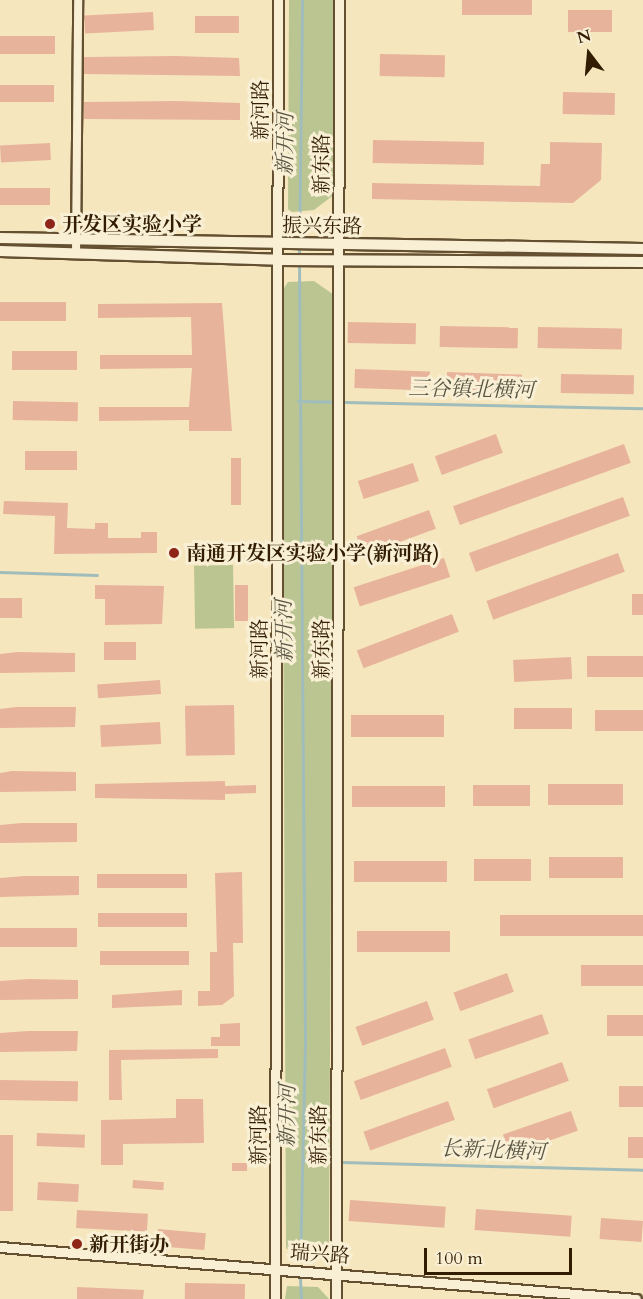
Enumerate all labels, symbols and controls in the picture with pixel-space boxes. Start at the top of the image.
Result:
north arrow [559,24,619,84]
text: N [574,24,594,49]
street label: 新河路 [248,80,272,140]
water label: 新开河 [273,112,299,176]
street label: 新东路 [309,134,333,194]
place label: 开发区实验小学 [62,212,202,236]
street label: 振兴东路 [282,213,362,239]
marker: 开发区实验小学 [43,217,57,231]
water label: 三谷镇北横河 [408,376,534,404]
place label: 南通开发区实验小学(新河路) [186,541,440,565]
marker: 南通开发区实验小学(新河路) [167,546,181,560]
water label: 新开河 [272,599,298,663]
street label: 新河路 [247,619,271,679]
street label: 新东路 [309,619,333,679]
water label: 新开河 [275,1084,301,1148]
street label: 新河路 [246,1105,270,1165]
street label: 新东路 [306,1105,330,1165]
water label: 长新北横河 [440,1137,546,1165]
place label: 新开街办 [89,1232,169,1256]
scale bar [427,1236,576,1274]
marker: 新开街办 [70,1237,84,1251]
street label: 瑞兴路 [289,1240,351,1268]
text: 100 m [435,1246,483,1271]

